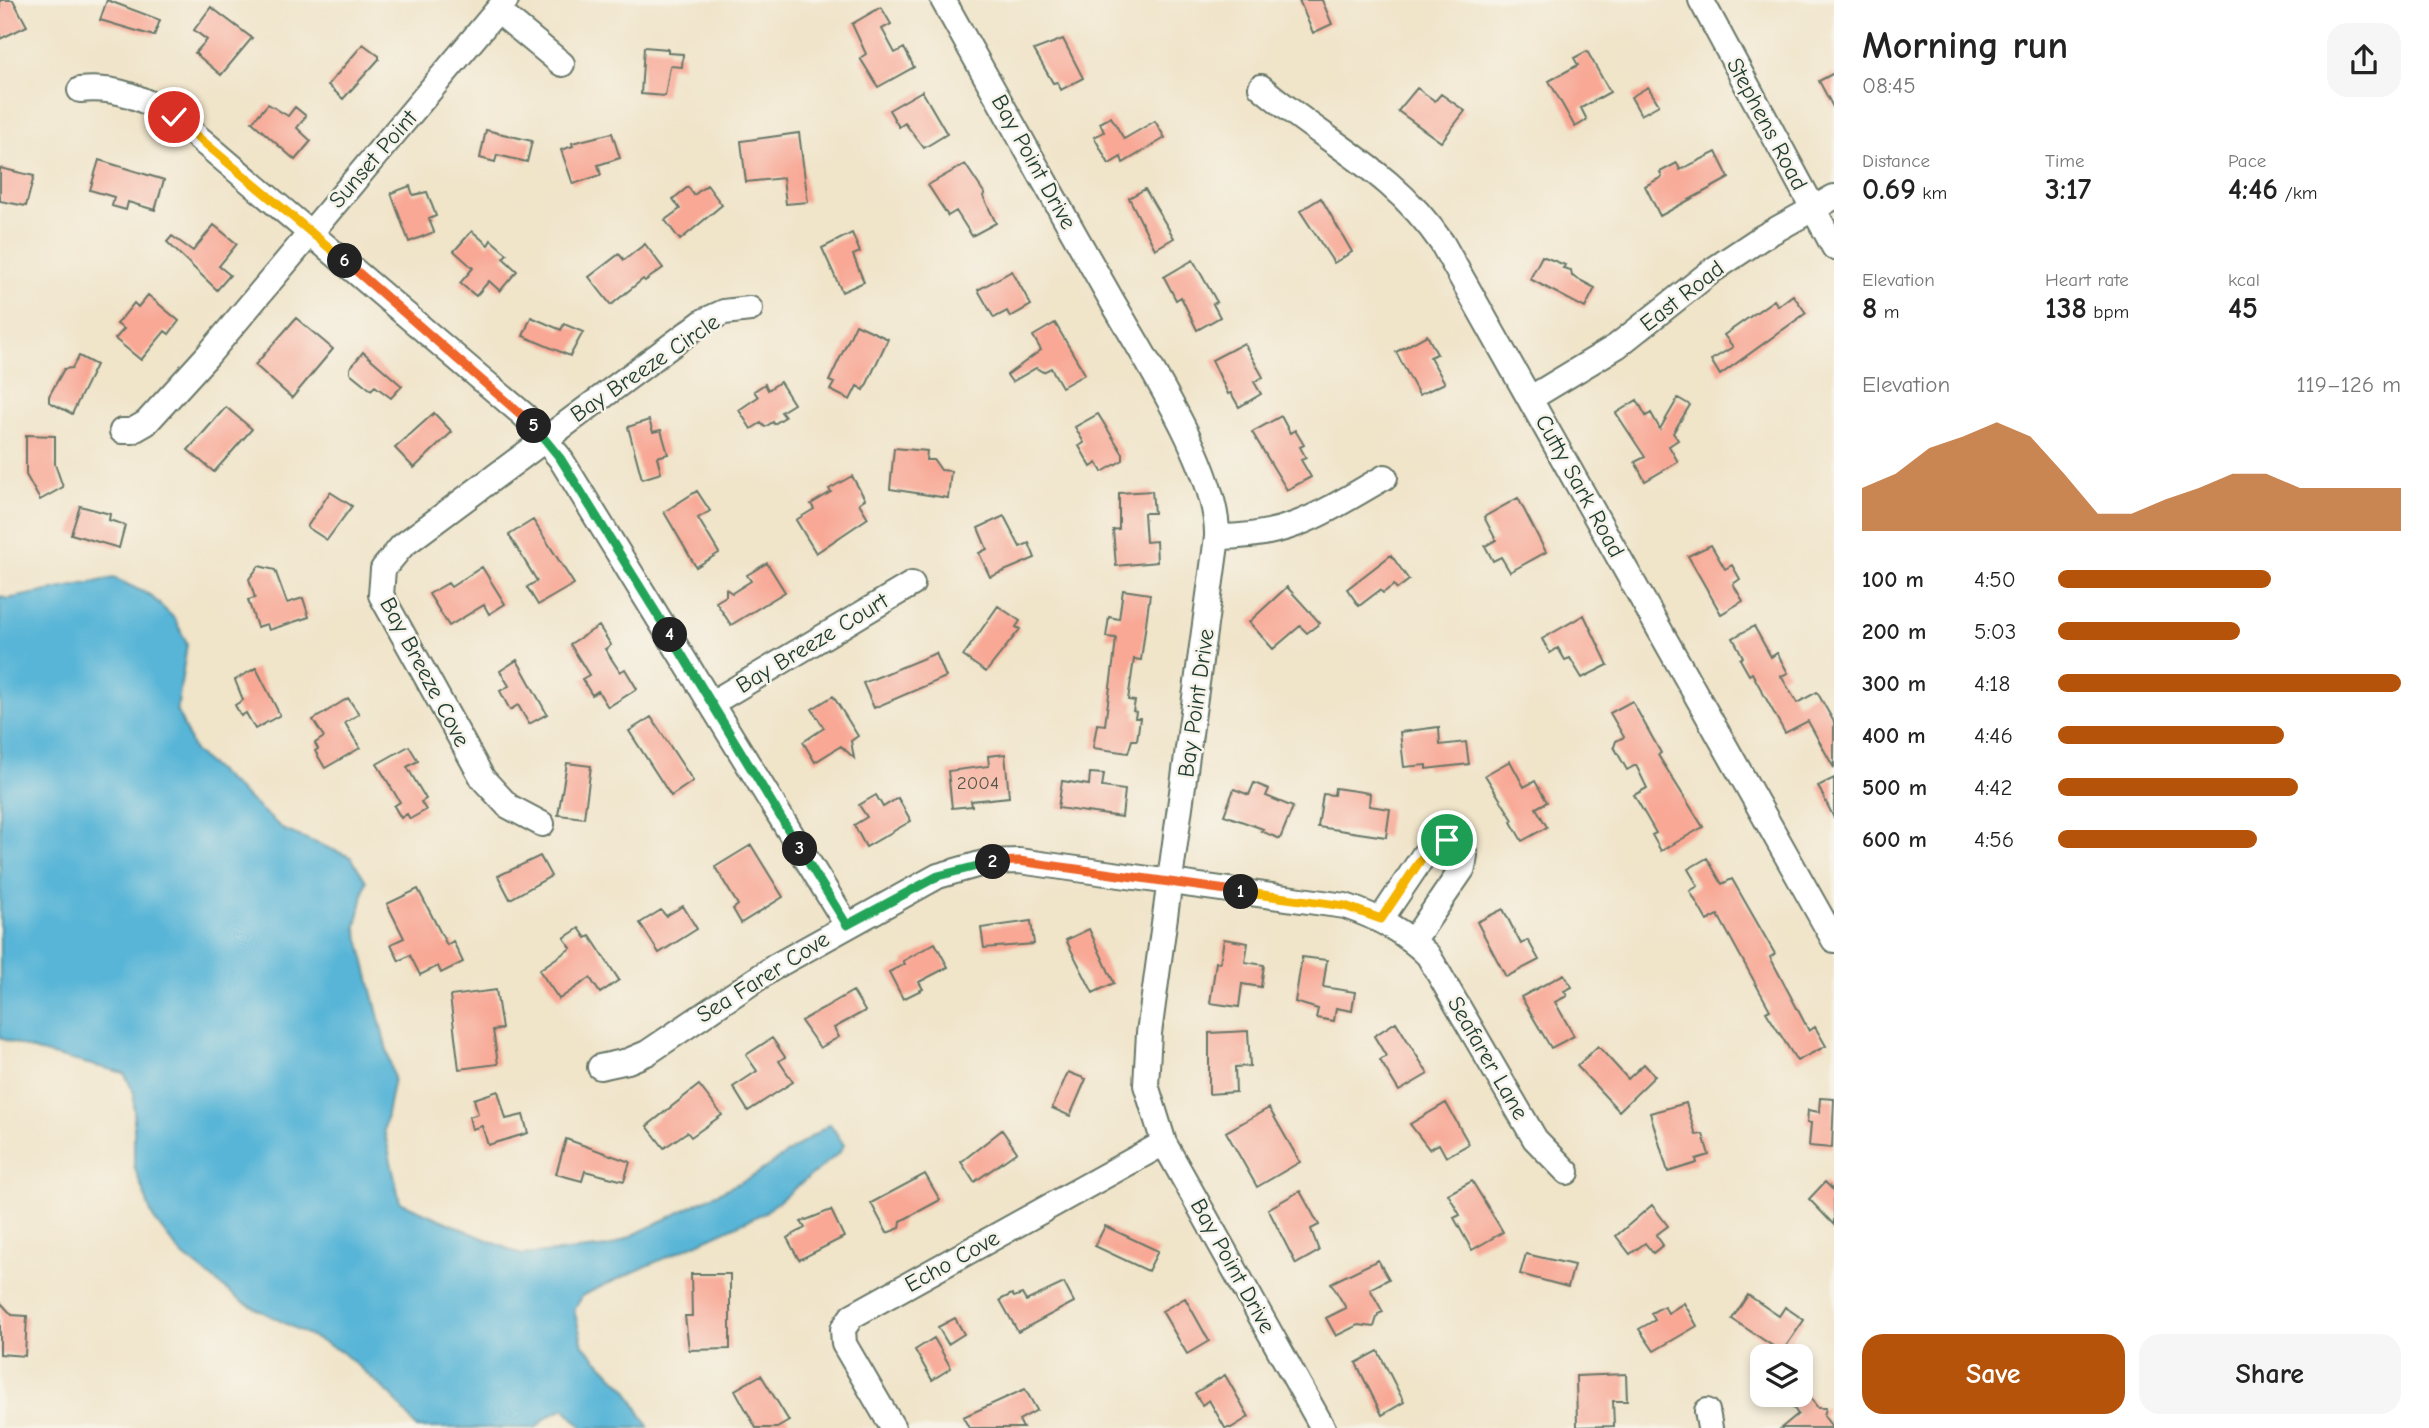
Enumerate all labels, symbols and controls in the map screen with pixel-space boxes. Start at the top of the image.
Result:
button: share [2327,23,2401,97]
text: Morning run [1862,24,2068,68]
street label: Stephens Road [1721,53,1813,195]
text: 08:45 [1862,72,1916,99]
pin [144,87,204,147]
street label: Bay Point Drive [986,90,1082,234]
icon: check [155,98,193,136]
street label: Sunset Point [323,103,424,214]
text: Distance [1862,150,1930,172]
text: Time [2045,150,2084,172]
text: Pace [2228,150,2266,172]
text: 0.69 [1862,172,1916,207]
text: 3:17 [2045,172,2091,207]
text: 4:46 [2228,172,2278,207]
text: km [1916,182,1947,204]
text: /km [2278,182,2318,204]
pin: 6 [328,244,362,278]
text: 6 [340,249,349,271]
street label: East Road [1635,255,1729,337]
text: Elevation [1862,269,1935,291]
text: Heart rate [2045,269,2129,291]
text: kcal [2228,269,2260,291]
text: 8 [1862,291,1877,326]
text: 138 [2045,291,2087,326]
text: 45 [2228,291,2258,326]
text: m [1877,301,1899,323]
text: bpm [2087,301,2129,323]
street label: Bay Breeze Circle [565,308,725,428]
text: Elevation [1862,371,1950,398]
text: 119–126 m [2296,371,2401,398]
pin: 5 [516,408,552,444]
street label: Cutty Sark Road [1530,410,1630,562]
text: 5 [528,414,539,436]
text: 100 m [1862,566,1924,593]
text: 4:50 [1974,566,2016,593]
street label: Bay Breeze Court [731,586,894,699]
street label: Bay Breeze Cove [374,593,476,751]
pin: 4 [652,618,688,652]
text: 200 m [1862,618,1926,645]
text: 5:03 [1974,618,2016,645]
text: 4 [665,623,674,645]
street label: Bay Point Drive [1172,627,1220,779]
text: 300 m [1862,670,1926,697]
text: 4:18 [1974,670,2010,697]
text: 400 m [1862,722,1926,749]
text: 4:46 [1974,722,2013,749]
house number: 2004 [957,772,999,794]
text: 500 m [1862,774,1927,801]
text: 4:42 [1974,774,2012,801]
pin [1417,810,1477,870]
icon: arrive [1428,821,1466,859]
text: 600 m [1862,826,1927,853]
text: 4:56 [1974,826,2014,853]
pin: 3 [782,832,818,866]
text: 3 [795,837,804,859]
pin: 2 [976,844,1010,880]
text: 2 [988,850,997,872]
pin: 1 [1224,874,1258,910]
text: 1 [1237,880,1244,902]
street label: Sea Farer Cove [692,925,834,1029]
street label: Seafarer Lane [1442,991,1534,1125]
street label: Bay Point Drive [1185,1194,1281,1338]
street label: Echo Cove [900,1224,1004,1298]
button: Save [1862,1334,2125,1414]
button: Share [2139,1334,2401,1414]
map controls [1750,1344,1813,1407]
button: layers [1750,1344,1813,1407]

